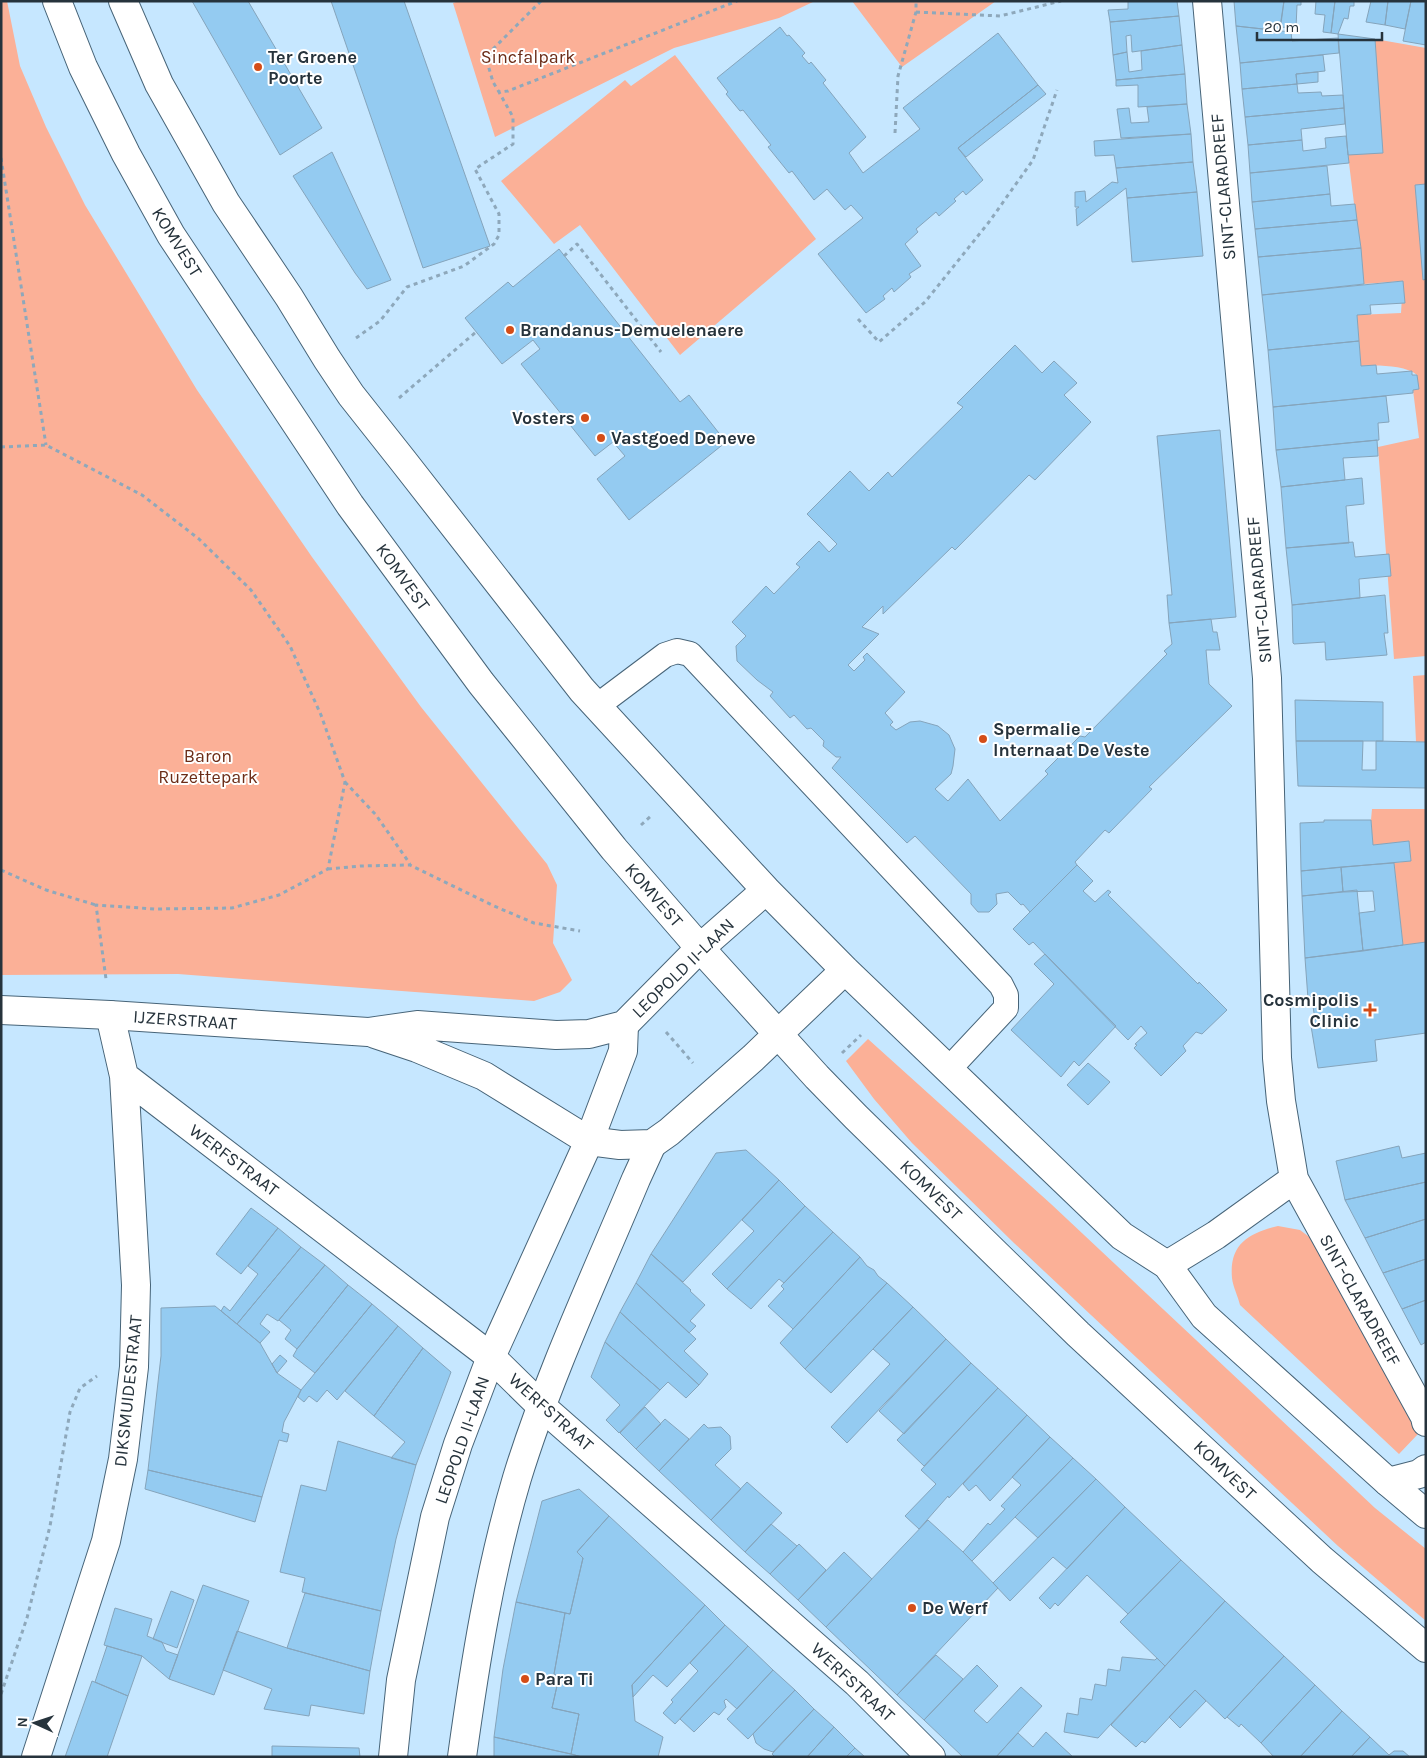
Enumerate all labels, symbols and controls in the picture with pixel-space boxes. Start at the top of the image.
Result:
scale bar [1257,10,1382,42]
text: 20 m [1264,18,1299,36]
place label: Ter Groene Poorte [268,46,357,89]
park label: Sincfalpark [481,46,575,68]
marker: Ter Groene Poorte [252,61,264,73]
street label: SINT-CLARADREEF [1206,113,1240,261]
street label: KOMVEST [147,203,207,281]
place label: Brandanus-Demuelenaere [520,319,744,341]
marker: Brandanus-Demuelenaere [504,324,516,336]
place label: Vosters [512,407,575,429]
marker: Vosters [579,412,591,424]
place label: Vastgoed Deneve [611,427,756,449]
marker: Vastgoed Deneve [595,432,607,444]
street label: SINT-CLARADREEF [1242,516,1276,664]
street label: KOMVEST [371,539,435,615]
place label: Spermalie - Internaat De Veste [993,718,1150,761]
marker: Spermalie - Internaat De Veste [977,733,989,745]
park label: Baron Ruzettepark [158,745,258,788]
street label: KOMVEST [620,858,688,932]
street label: LEOPOLD II-LAAN [627,914,739,1022]
place label: Cosmipolis Clinic [1263,989,1359,1032]
marker: Cosmipolis Clinic [1363,1003,1377,1017]
street label: IJZERSTRAAT [132,1005,238,1035]
street label: WERFSTRAAT [185,1119,283,1201]
street label: KOMVEST [895,1155,967,1225]
street label: SINT-CLARADREEF [1315,1230,1405,1370]
street label: DIKSMUIDESTRAAT [109,1314,147,1468]
street label: WERFSTRAAT [504,1368,598,1456]
street label: LEOPOLD II-LAAN [430,1373,494,1507]
street label: KOMVEST [1189,1435,1261,1505]
place label: De Werf [922,1597,988,1619]
marker: De Werf [906,1602,918,1614]
street label: WERFSTRAAT [807,1638,899,1726]
place label: Para Ti [535,1668,594,1690]
marker: Para Ti [519,1673,531,1685]
north arrow [10,1698,60,1748]
text: N [14,1717,31,1728]

